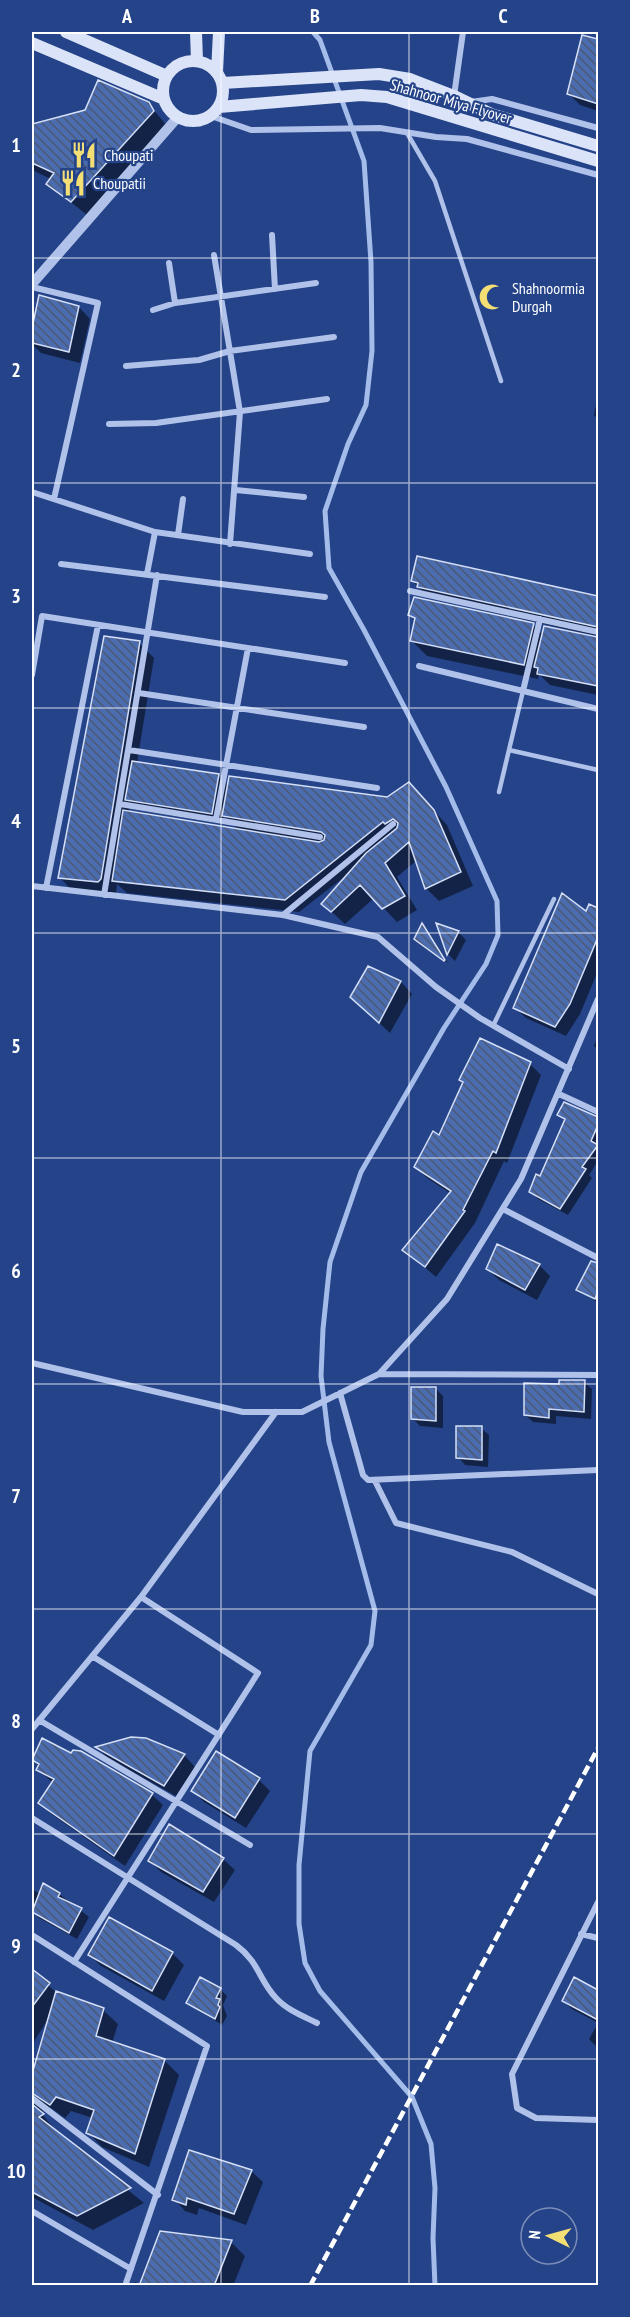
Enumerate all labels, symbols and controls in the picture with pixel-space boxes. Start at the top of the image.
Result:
text: A [121,3,133,29]
text: B [310,3,320,29]
text: C [498,3,508,29]
street label: Shahnoor Miya Flyover [388,74,515,128]
text: 1 [11,132,21,158]
restaurant icon: Choupati [69,140,99,170]
place label: Choupati [104,145,153,165]
restaurant icon: Choupatii [58,168,88,198]
place label: Choupatii [93,173,146,193]
place label: Shahnoormia Durgah [512,278,585,316]
mosque icon: Shahnoormia Durgah [477,282,507,312]
text: 2 [11,357,21,383]
text: 3 [11,583,21,609]
text: 4 [11,808,21,834]
text: 5 [11,1033,21,1059]
text: 6 [11,1258,21,1284]
text: 7 [11,1483,21,1509]
text: 8 [11,1708,21,1734]
text: 9 [11,1933,21,1959]
text: 10 [6,2158,26,2184]
north arrow [519,2206,579,2266]
text: N [524,2230,544,2240]

